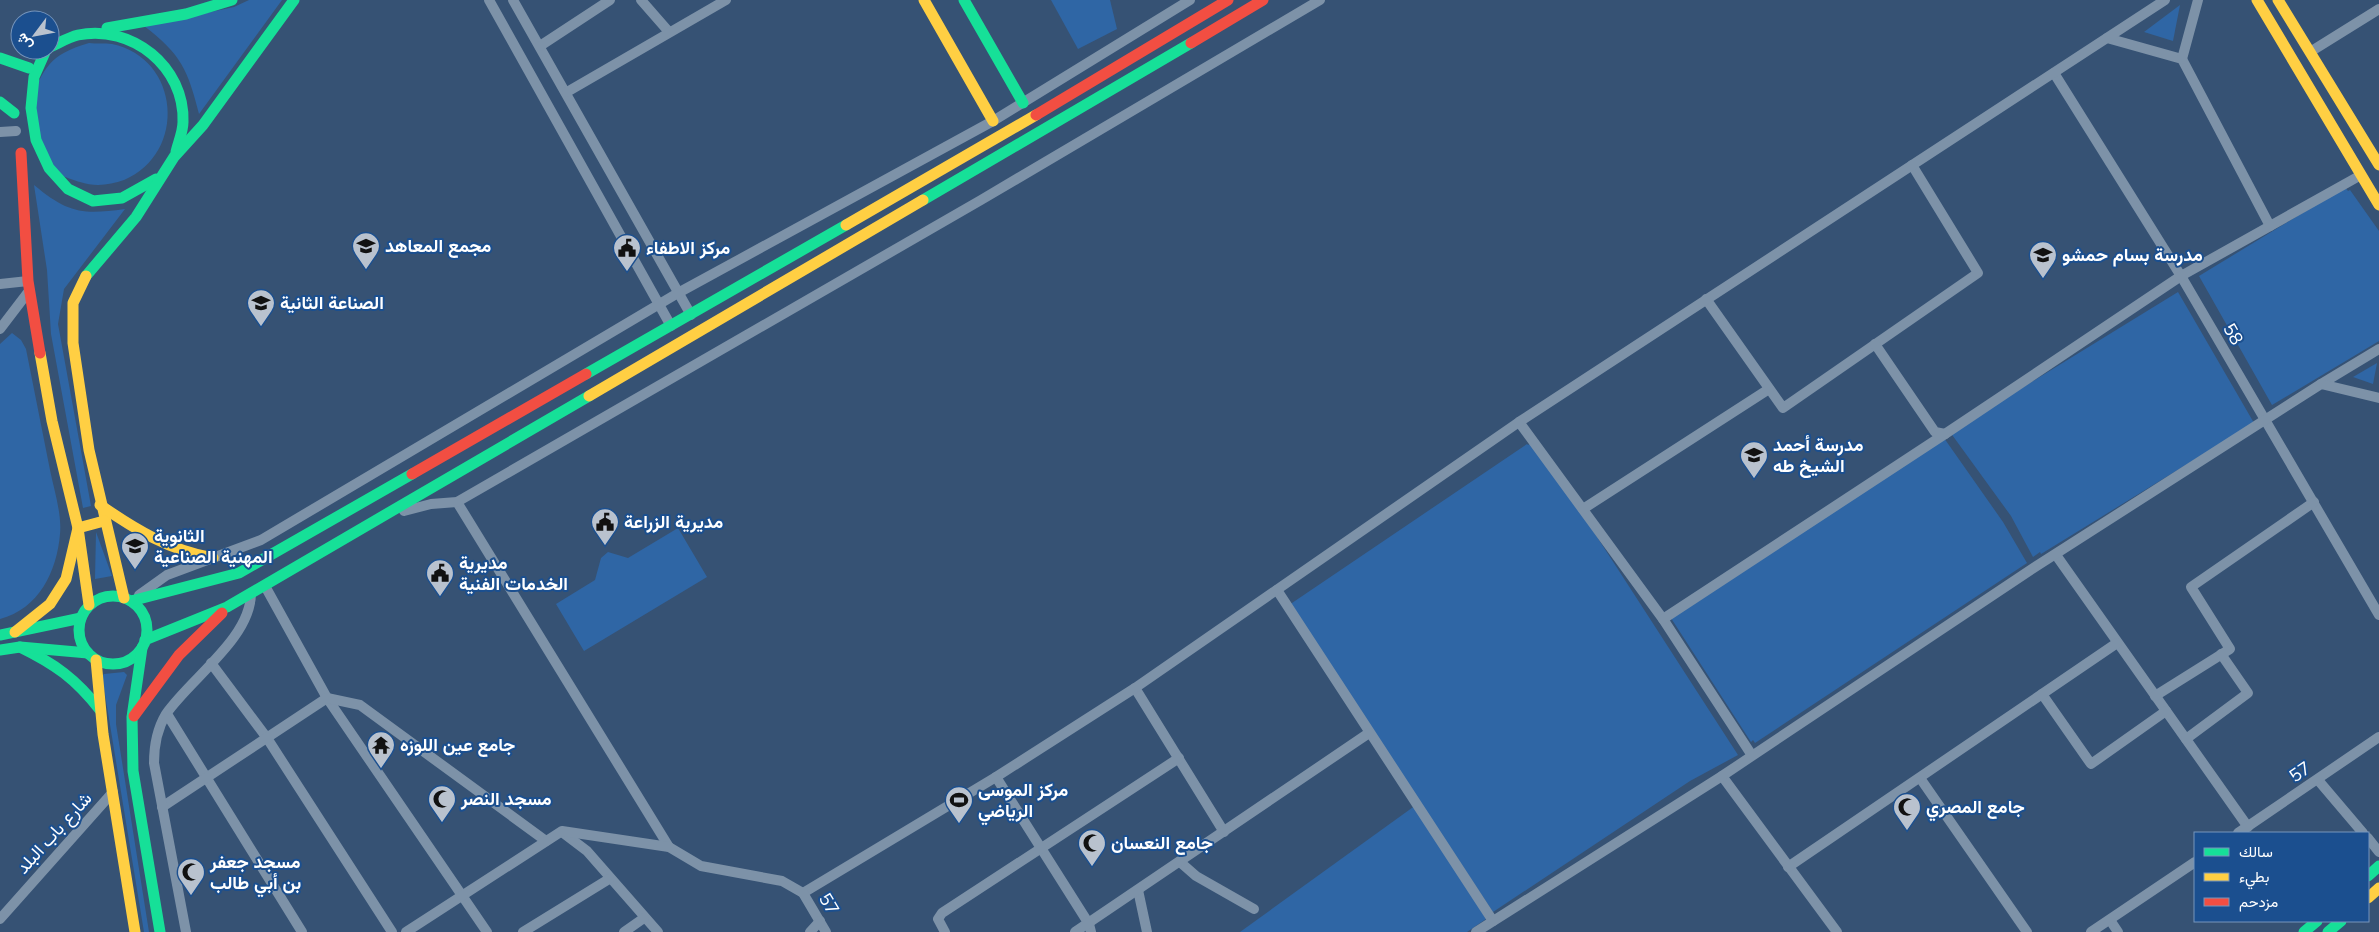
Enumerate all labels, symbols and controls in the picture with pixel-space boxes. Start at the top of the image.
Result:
north arrow [10,10,60,60]
text: ش [12,29,37,54]
school or university icon: مجمع المعاهد [351,231,381,270]
public building icon: مركز الاطفاء [612,233,642,272]
place label: مجمع المعاهد [385,234,492,258]
place label: مركز الاطفاء [646,236,731,260]
school or university icon: مدرسة بسام حمشو [2028,240,2058,279]
place label: مدرسة بسام حمشو [2062,243,2203,267]
school or university icon: الصناعة الثانية [246,288,276,327]
place label: الصناعة الثانية [280,291,384,315]
street label: 58 [2217,319,2249,349]
place label: مدرسة أحمد الشيخ طه [1773,433,1864,478]
school or university icon: مدرسة أحمد الشيخ طه [1739,440,1769,479]
public building icon: مديرية الزراعة [590,507,620,546]
place label: مديرية الزراعة [624,510,724,534]
place label: الثانوية المهنية الصناعية [154,524,273,569]
school or university icon: الثانوية المهنية الصناعية [120,531,150,570]
place label: مديرية الخدمات الفنية [459,551,568,596]
public building icon: مديرية الخدمات الفنية [425,558,455,597]
temple icon: جامع عين اللوزه [366,730,396,769]
place label: جامع عين اللوزه [400,733,515,757]
street label: 57 [2284,756,2316,788]
place label: مركز الموسى الرياضي [978,778,1068,826]
mosque icon: مسجد النصر [427,784,457,823]
sports icon: مركز الموسى الرياضي [944,785,974,824]
street label: شارع باب البلد [11,787,97,879]
place label: مسجد النصر [460,787,552,811]
mosque icon: جامع المصري [1892,792,1922,831]
place label: جامع المصري [1926,795,2025,822]
mosque icon: جامع النعسان [1077,828,1107,867]
place label: جامع النعسان [1111,831,1213,855]
legend [2194,832,2369,922]
text: سالك [2239,842,2273,862]
place label: مسجد جعفر بن أبي طالب [209,850,301,898]
mosque icon: مسجد جعفر بن أبي طالب [176,857,206,896]
text: بطيء [2239,867,2269,890]
street label: 57 [813,889,845,919]
text: مزدحم [2239,892,2278,912]

